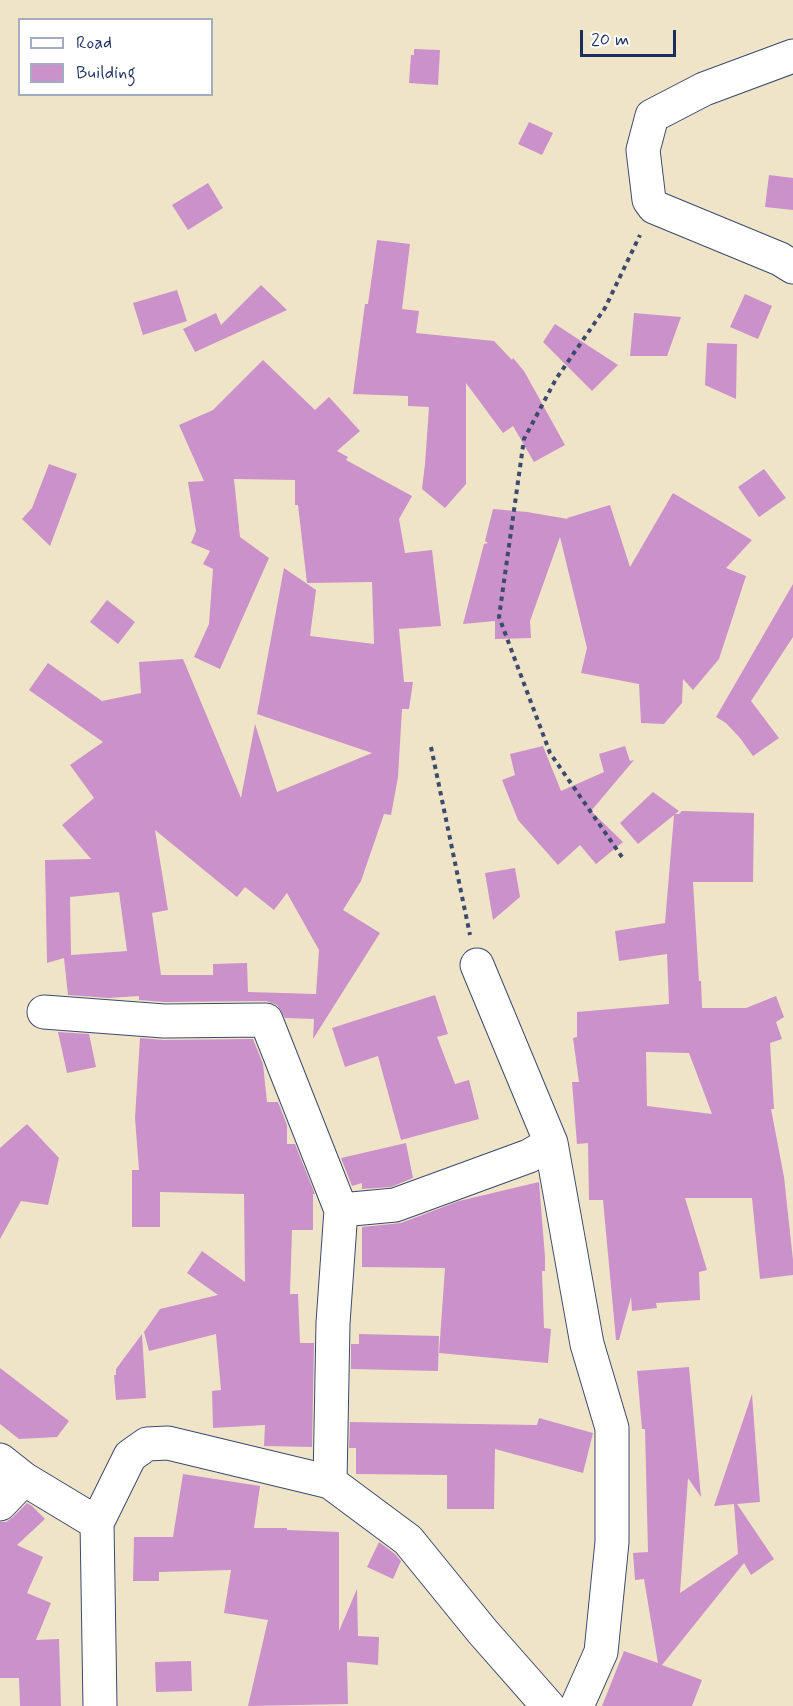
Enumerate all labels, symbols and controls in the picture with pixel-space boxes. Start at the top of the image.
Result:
legend [18,18,213,96]
scale bar [583,18,679,56]
text: 20 m [591,28,629,52]
text: Road [76,31,112,55]
text: Building [76,61,136,85]

